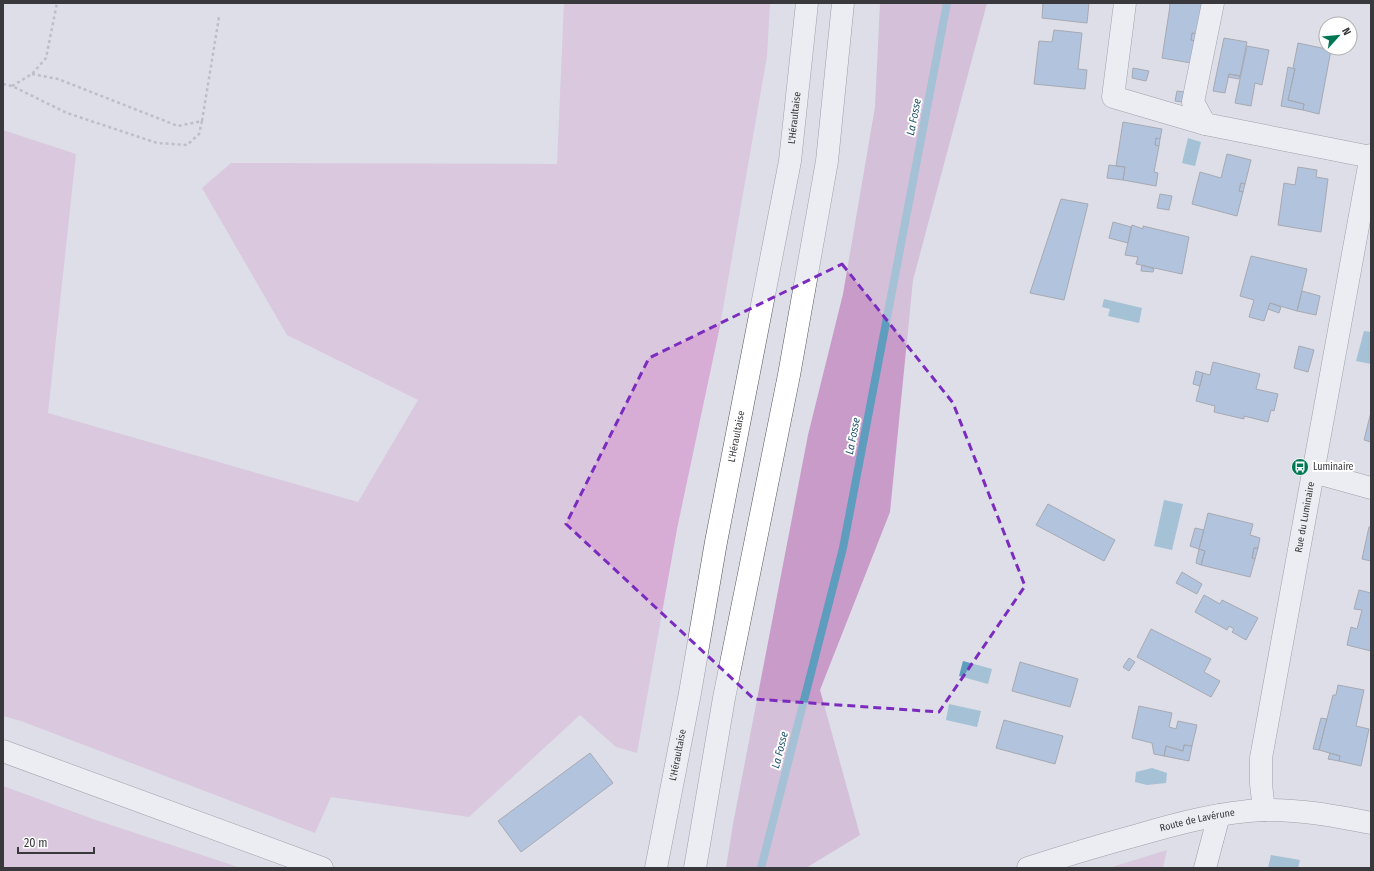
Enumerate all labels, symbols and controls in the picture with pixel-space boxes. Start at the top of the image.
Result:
north arrow [1318,16,1358,56]
text: N [1339,26,1354,38]
street label: L'Héraultaise [786,91,803,145]
water label: La Fosse [904,97,924,137]
street label: L'Héraultaise [726,410,747,463]
water label: La Fosse [843,416,863,456]
bus stop icon: Luminaire [1290,457,1310,477]
place label: Luminaire [1313,461,1354,473]
street label: Rue du Luminaire [1293,481,1317,553]
street label: L'Héraultaise [667,728,689,782]
water label: La Fosse [769,730,791,770]
street label: Route de Lavérune [1158,807,1236,834]
scale bar [18,829,94,855]
text: 20 m [24,836,48,850]

